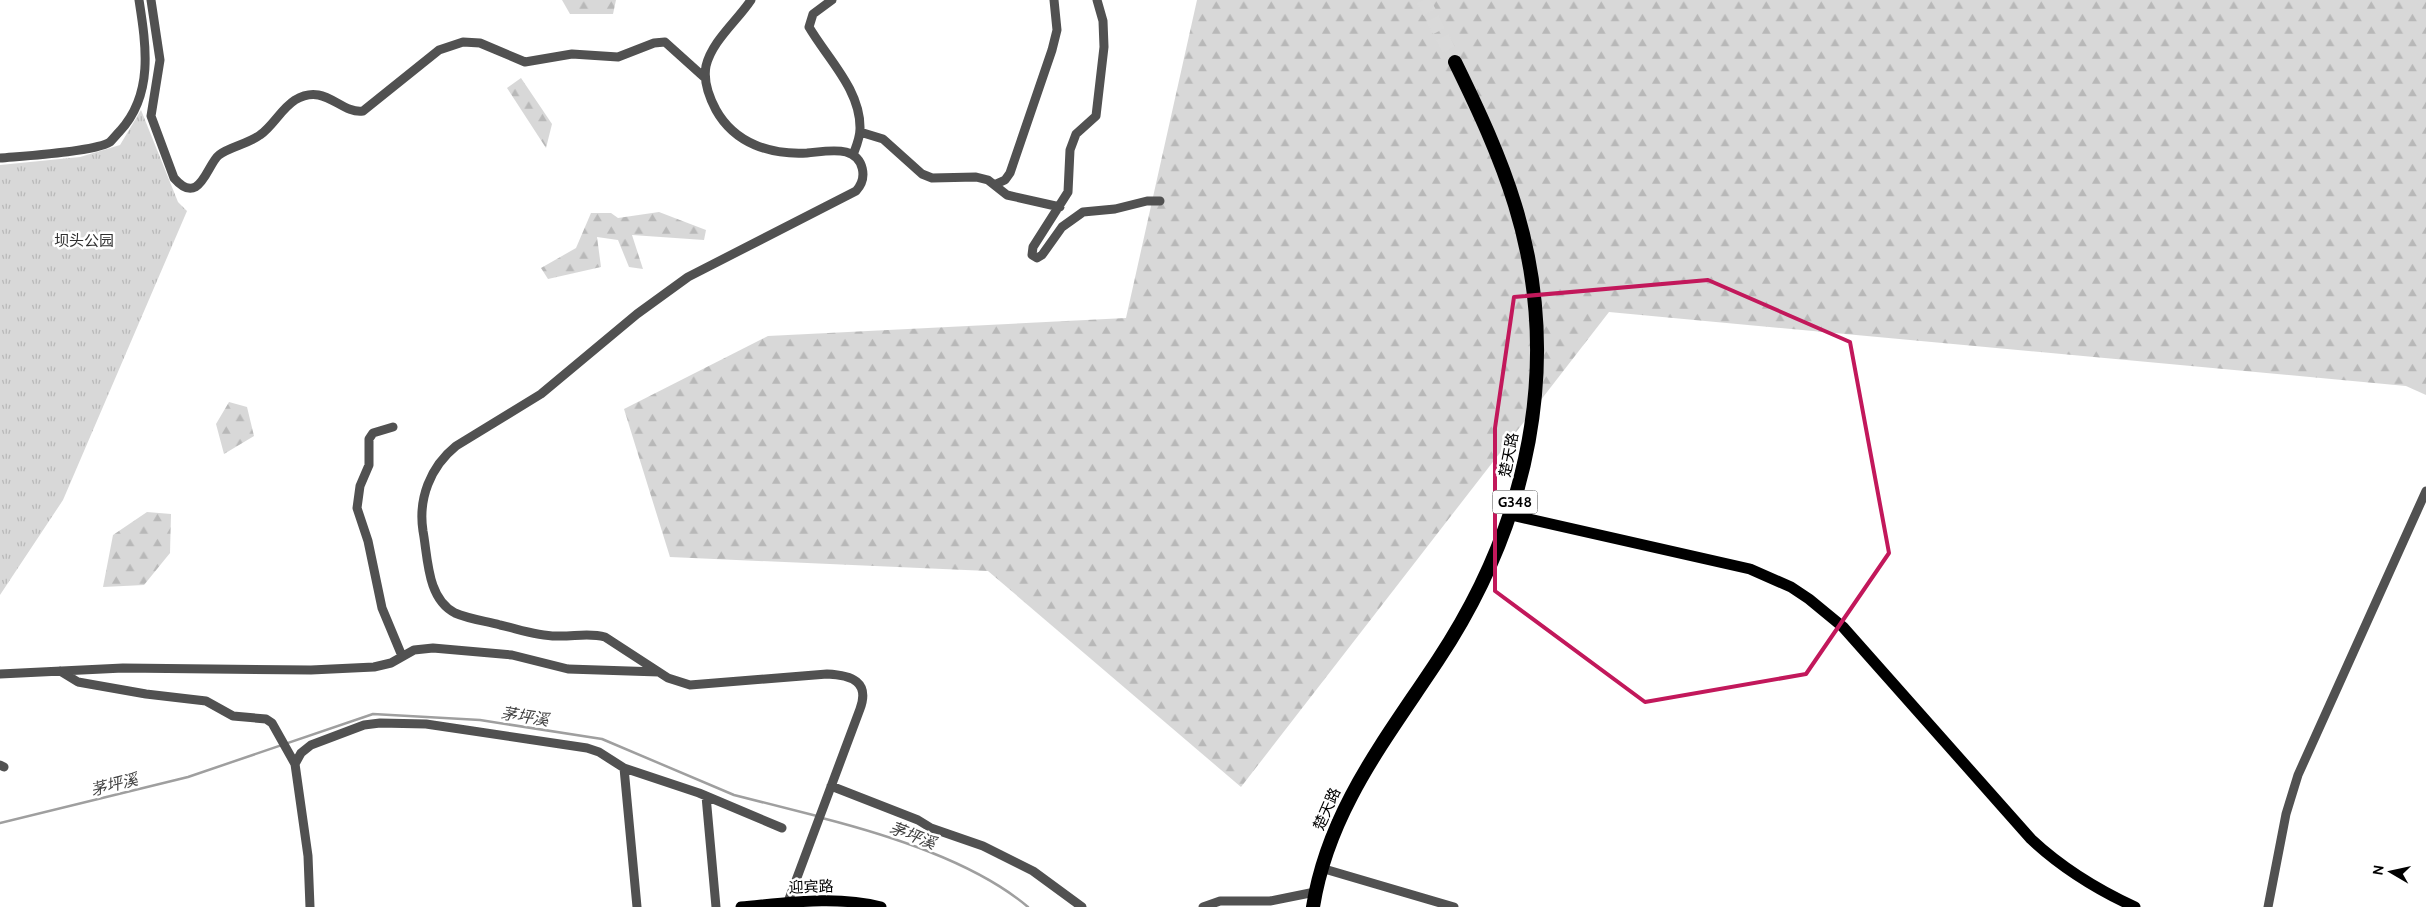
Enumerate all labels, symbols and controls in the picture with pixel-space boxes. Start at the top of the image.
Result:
park label: 坝头公园 [54,232,114,250]
street label: 楚天路 [1496,431,1522,479]
road number: G348 [1492,491,1538,514]
water label: 茅坪溪 [500,703,552,730]
water label: 茅坪溪 [89,769,142,800]
street label: 楚天路 [1310,785,1344,833]
water label: 茅坪溪 [887,818,940,854]
north arrow [2366,847,2416,897]
text: N [2368,864,2388,876]
street label: 迎宾路 [788,877,834,897]

